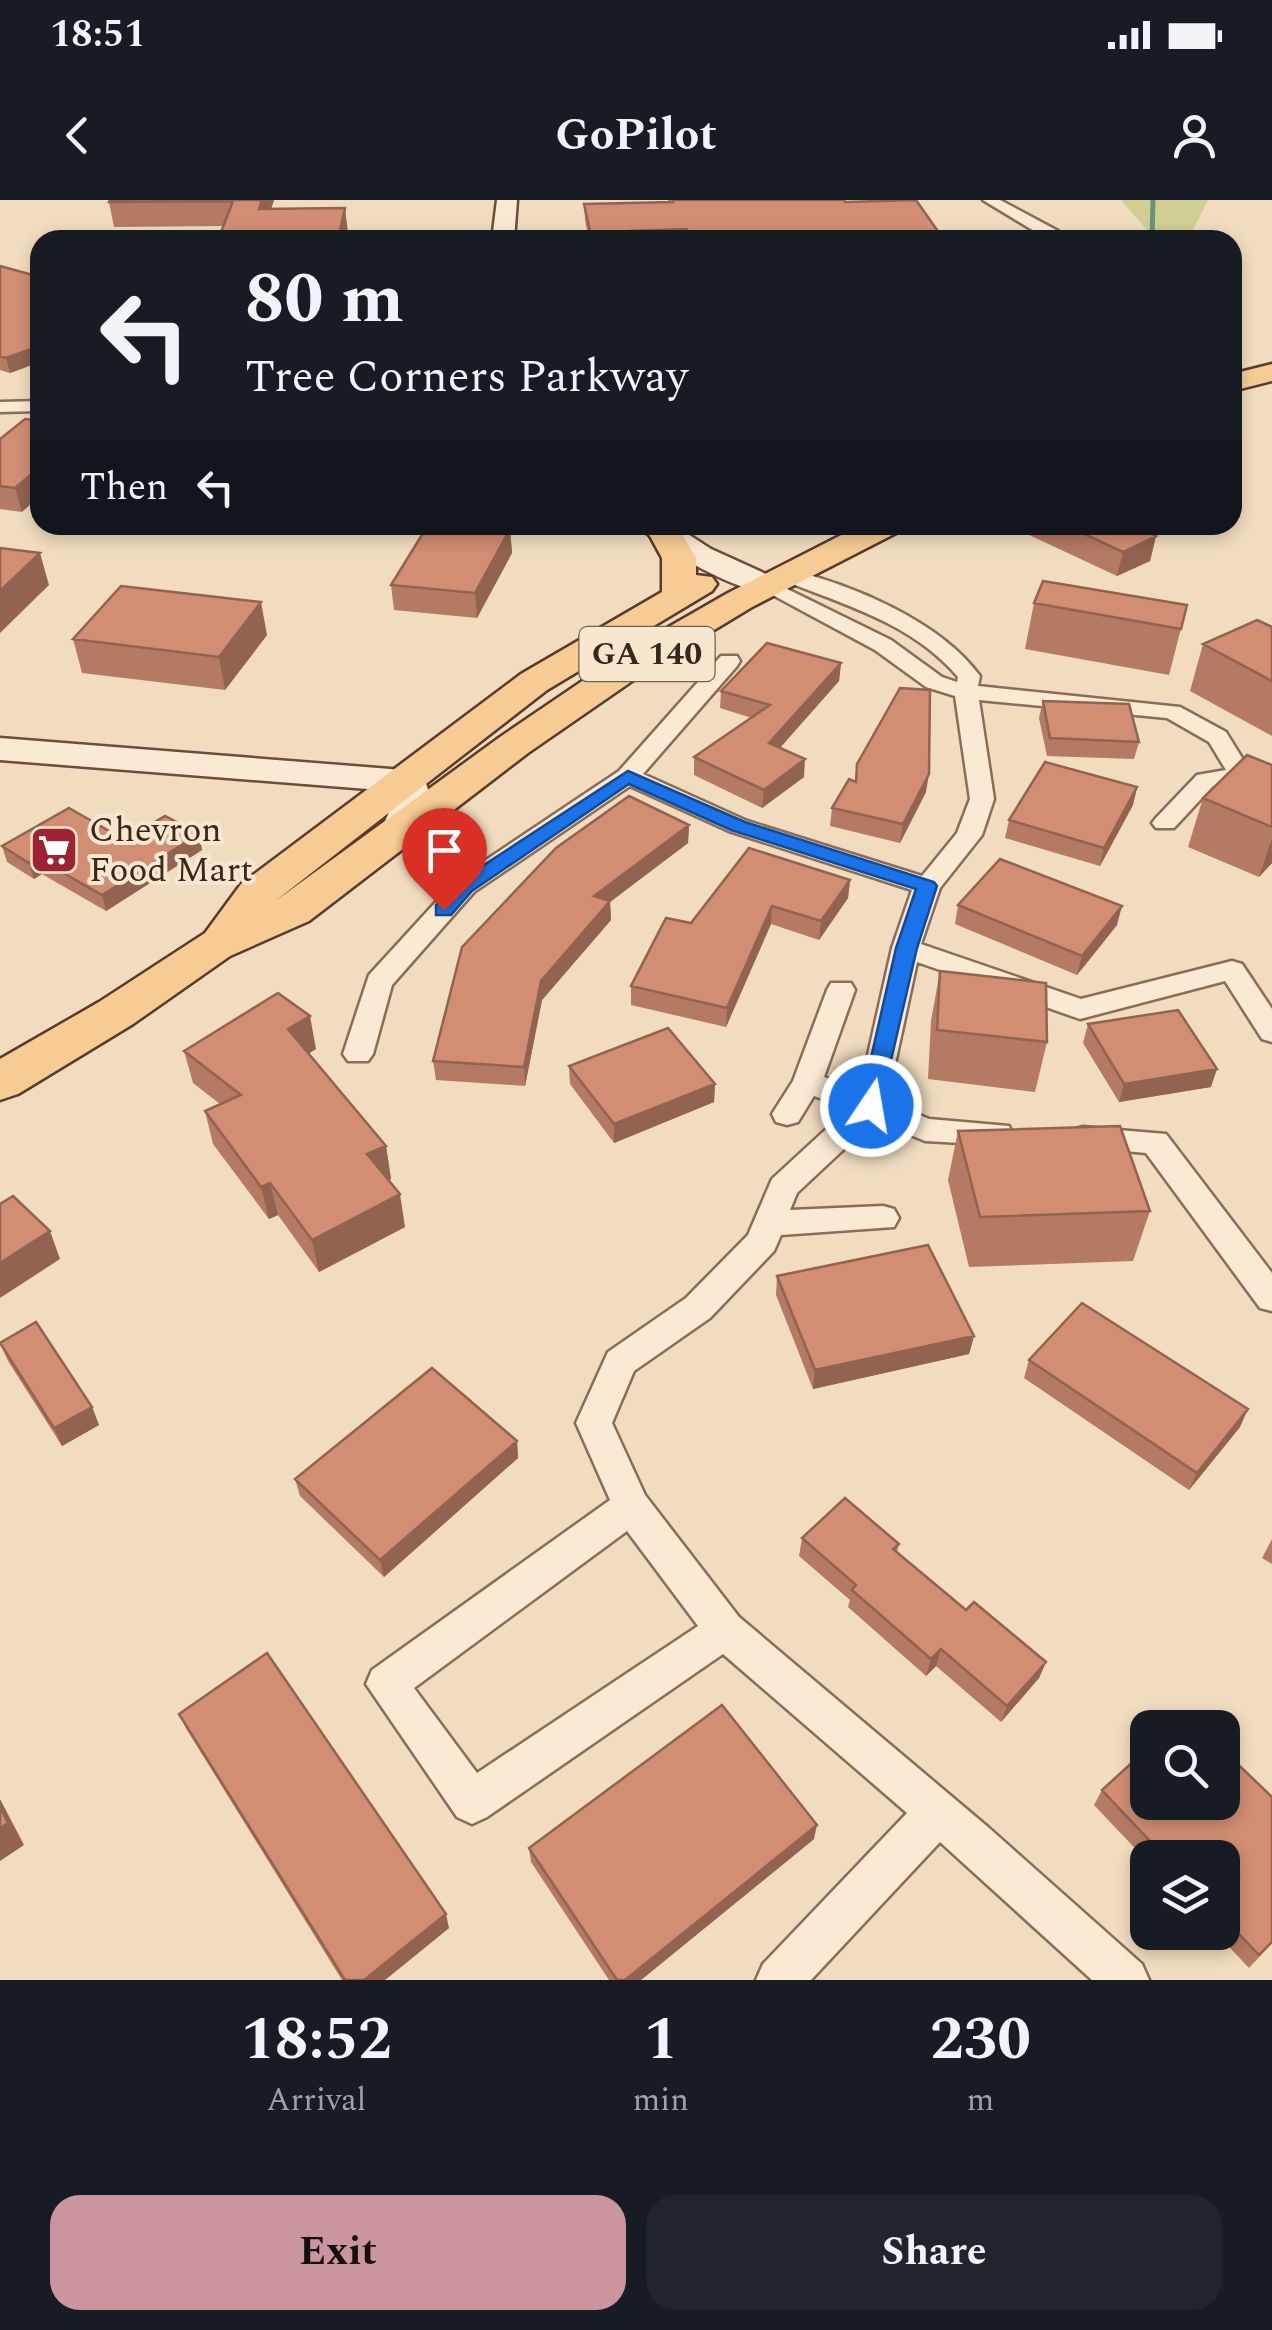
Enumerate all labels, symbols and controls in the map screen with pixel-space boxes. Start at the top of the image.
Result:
text: 18:51 [50,6,145,64]
text: GoPilot [555,101,717,170]
icon: back [50,108,105,163]
icon: person [1167,108,1222,163]
text: 80 m [245,247,404,353]
icon: left [80,270,210,400]
text: Tree Corners Parkway [245,343,688,412]
text: Then [80,459,168,517]
icon: left [188,460,243,515]
road number: GA 140 [580,627,714,681]
place label: Chevron Food Mart [89,804,253,897]
pin [402,808,487,911]
icon: arrive [417,823,472,878]
supermarket icon: Chevron Food Mart [28,824,80,876]
position arrow [819,1054,923,1158]
map controls [1130,1710,1240,1950]
button: search [1130,1710,1240,1820]
button: layers [1130,1840,1240,1950]
text: 18:52 [241,1994,392,2086]
text: 1 [644,1994,678,2086]
text: 230 [930,1994,1031,2086]
text: Arrival [267,2076,366,2125]
text: min [633,2076,689,2125]
text: m [967,2076,994,2125]
button: Exit [50,2195,626,2310]
button: Share [646,2195,1222,2310]

